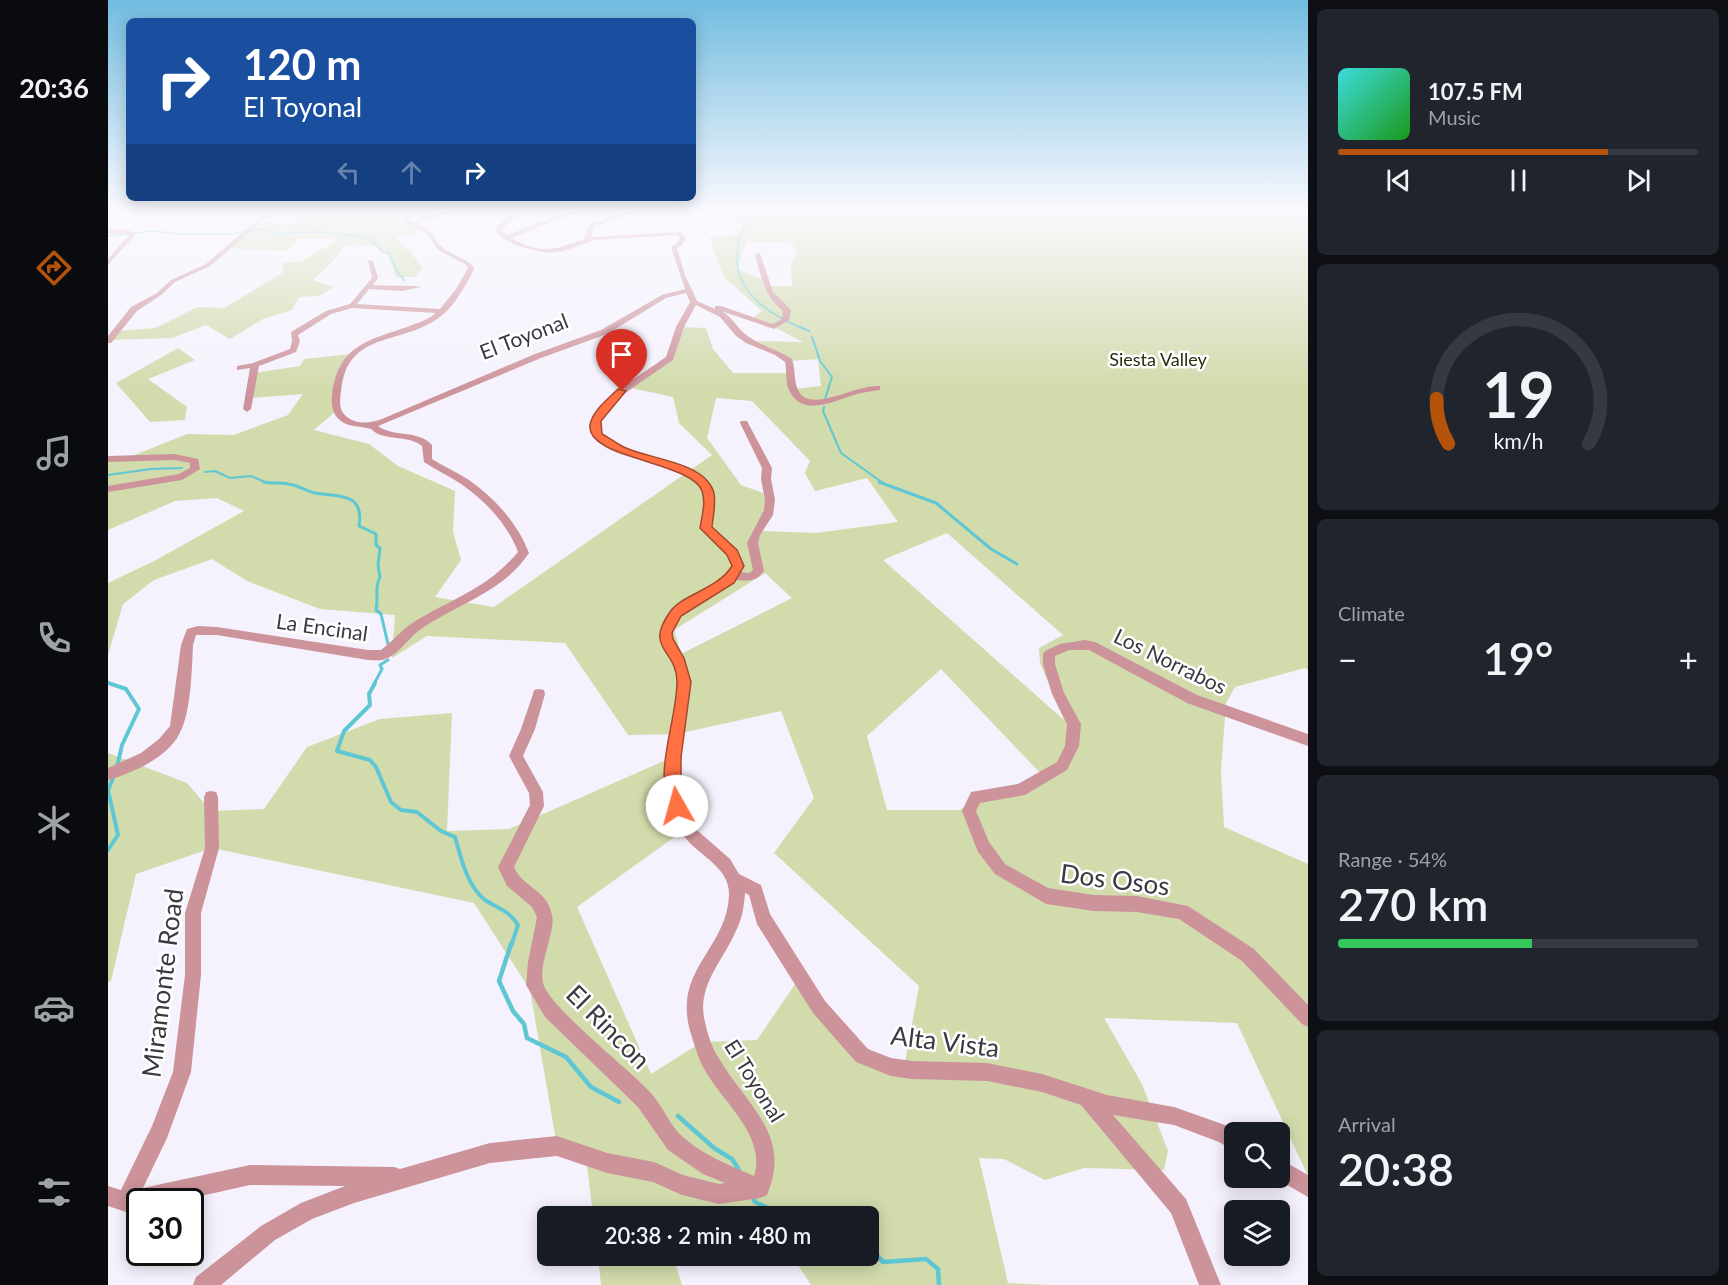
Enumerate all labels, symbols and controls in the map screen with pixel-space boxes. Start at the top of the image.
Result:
text: 120 m [243,39,361,89]
icon: right [144,42,222,120]
text: 20:36 [19,71,89,104]
text: 107.5 FM [1428,78,1523,105]
text: El Toyonal [243,90,362,123]
text: Music [1428,105,1481,129]
icon: left [332,156,365,189]
icon: ahead [395,156,428,189]
icon: right [458,156,491,189]
icon: previous [1382,164,1415,197]
icon: pause [1502,164,1535,197]
icon: next [1622,164,1655,197]
icon: directions [33,247,75,289]
street label: El Toyonal [476,307,571,364]
pin [596,329,647,391]
icon: arrive [605,338,638,371]
park label: Siesta Valley [1109,348,1207,370]
text: 19 [1482,356,1554,431]
text: km/h [1493,429,1543,455]
icon: music [33,432,75,474]
text: Climate [1338,601,1405,625]
street label: La Encinal [275,608,370,645]
icon: phone [33,617,75,659]
street label: Los Norrabos [1110,623,1231,699]
text: 19° [1483,631,1553,685]
text: − [1338,639,1357,679]
text: + [1679,639,1698,679]
position arrow [645,774,709,838]
icon: climate [33,802,75,844]
text: Range · 54% [1338,847,1447,871]
street label: Dos Osos [1059,856,1172,902]
text: 270 km [1338,877,1488,931]
street label: Miramonte Road [135,887,189,1079]
street label: El Rincon [560,978,657,1075]
icon: car [33,987,75,1029]
street label: Alta Vista [889,1018,1001,1064]
street label: El Toyonal [720,1034,790,1126]
text: Arrival [1338,1112,1396,1136]
map controls [1224,1122,1290,1266]
button: search [1224,1122,1290,1188]
text: 20:38 [1338,1142,1454,1196]
icon: filters [33,1171,75,1213]
speed limit sign: 30 [126,1188,204,1266]
button: layers [1224,1200,1290,1266]
text: 20:38 · 2 min · 480 m [605,1222,811,1249]

